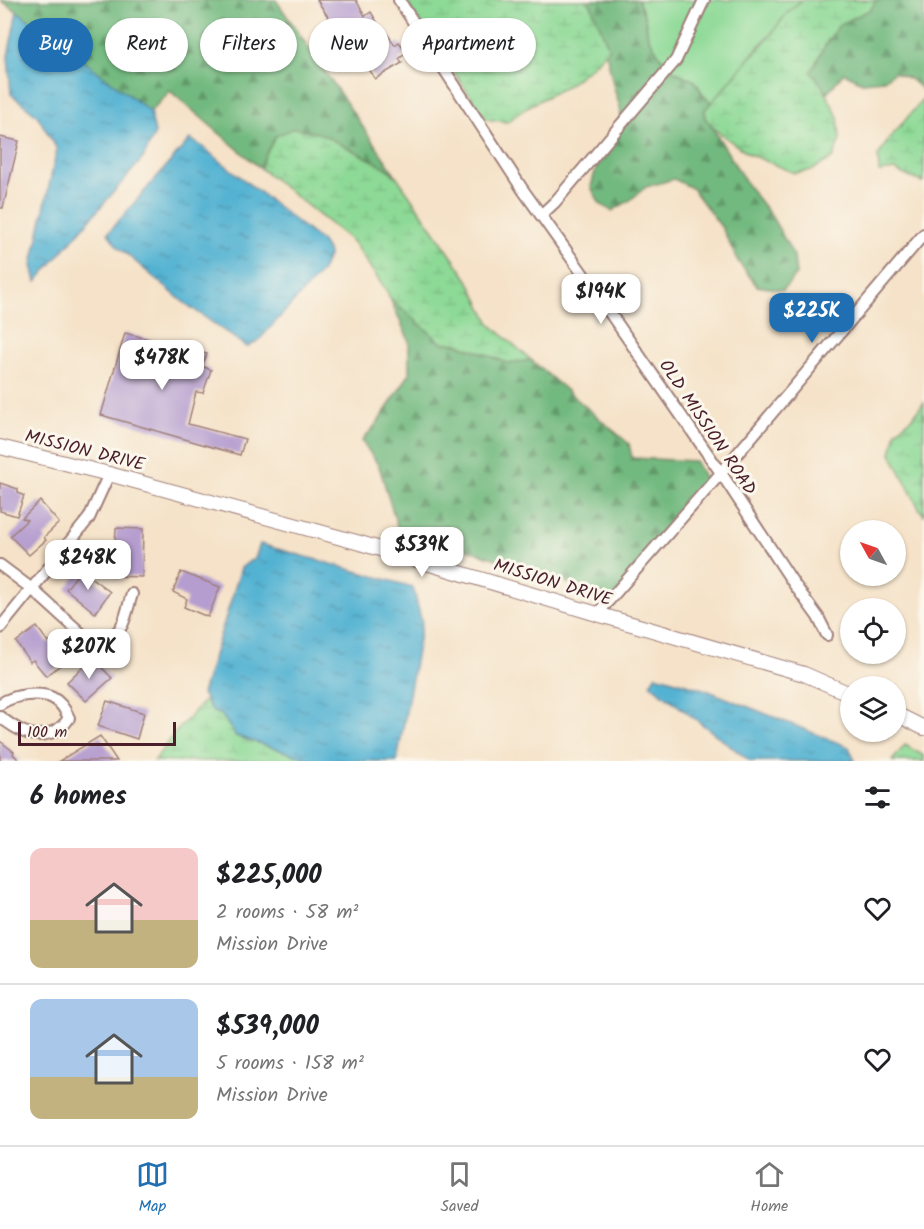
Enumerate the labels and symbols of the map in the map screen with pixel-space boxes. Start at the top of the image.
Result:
pin: $194K [559,274,643,325]
pin: $225K [770,293,854,344]
pin: $478K [120,340,204,391]
street label: OLD MISSION ROAD [650,354,763,502]
street label: MISSION DRIVE [22,423,148,480]
north arrow [840,520,906,586]
pin: $539K [380,527,464,578]
pin: $248K [46,540,130,591]
street label: MISSION DRIVE [490,552,616,615]
pin: $207K [47,629,131,680]
scale bar [18,719,176,746]

